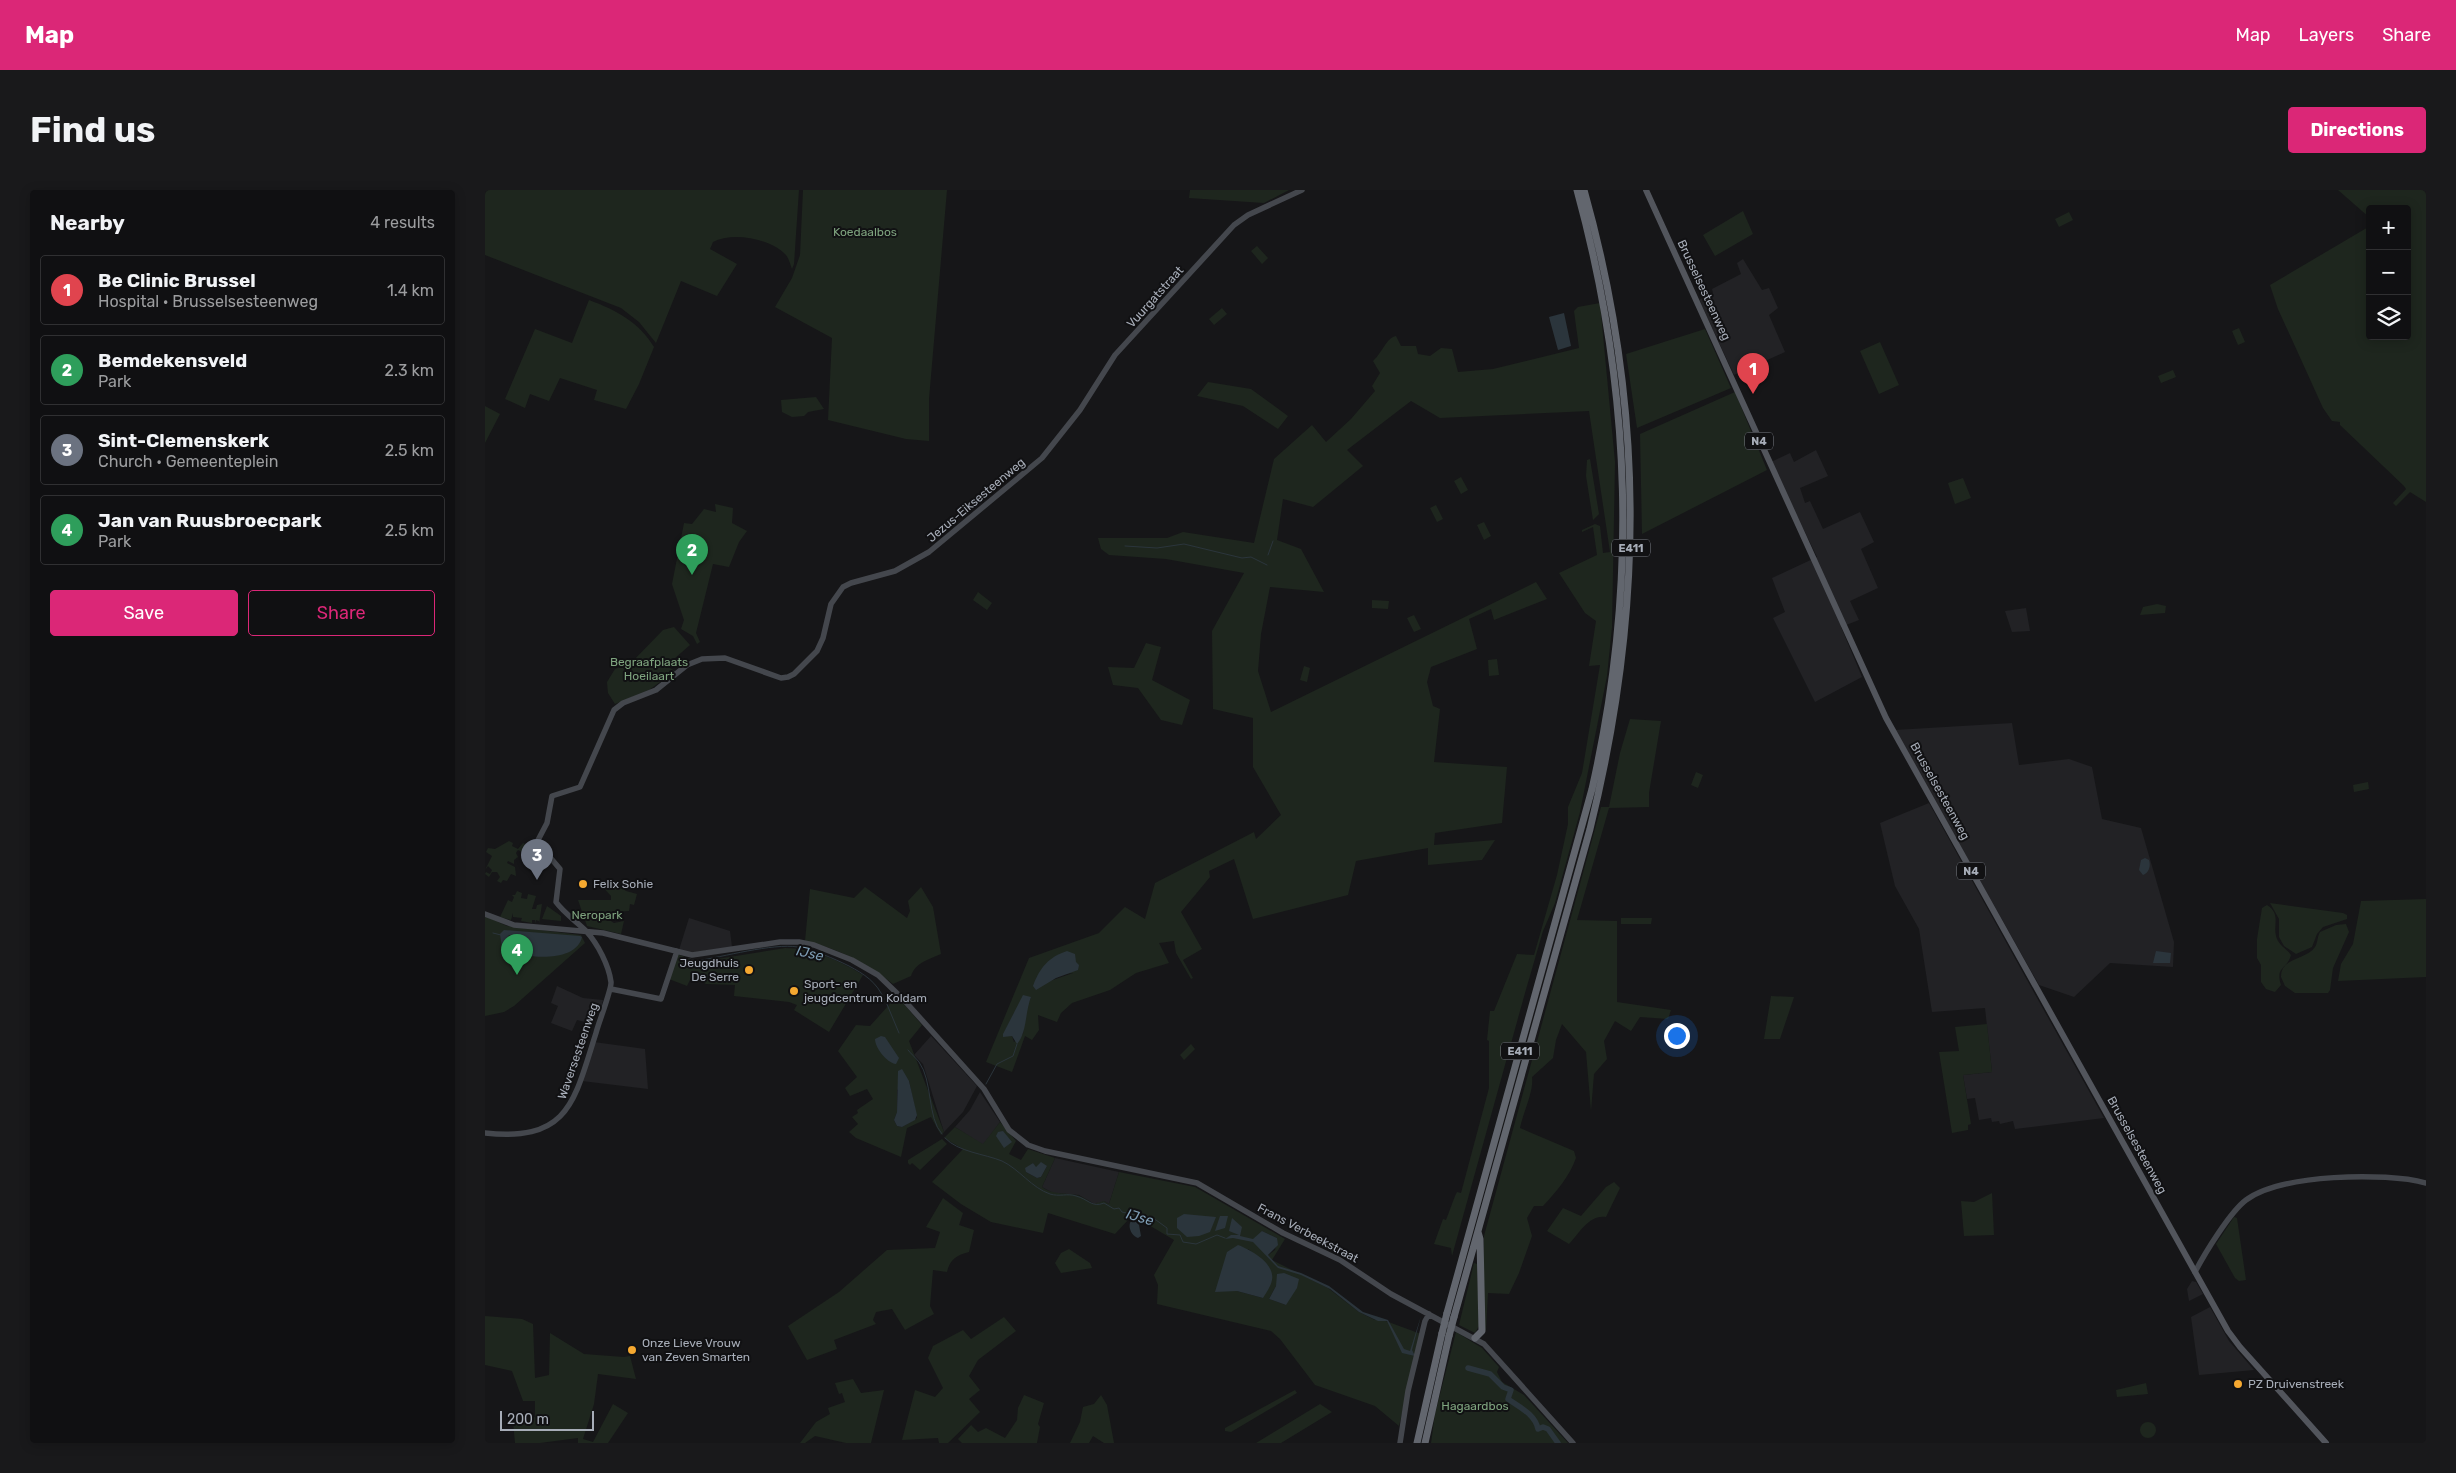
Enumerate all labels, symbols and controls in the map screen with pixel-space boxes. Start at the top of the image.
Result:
text: Map [25,21,74,49]
text: Map [2236,24,2271,46]
text: Layers [2299,24,2354,46]
text: Share [2382,24,2431,46]
button: Directions [2288,107,2426,153]
text: Find us [30,109,155,151]
map controls [2366,205,2411,340]
button: + [2366,205,2411,250]
text: Nearby [50,210,125,235]
text: 4 results [370,213,435,232]
park label: Koedaalbos [833,225,897,239]
street label: Brusselsesteenweg [1675,238,1733,342]
button: − [2366,250,2411,295]
street label: Vuurgatstraat [1124,263,1186,331]
text: Be Clinic Brussel [98,269,256,292]
text: 1 [63,281,71,300]
text: 1.4 km [387,281,434,300]
text: Hospital · Brusselsesteenweg [98,292,318,311]
button: layers [2366,295,2411,340]
text: Bemdekensveld [98,349,247,372]
pin: 1 [1737,353,1769,394]
text: 2 [62,361,72,380]
text: 2.3 km [385,361,434,380]
text: Park [98,372,131,391]
text: Sint-Clemenskerk [98,429,269,452]
road number: N4 [1745,432,1773,450]
text: 3 [62,441,72,460]
text: 2.5 km [385,441,434,460]
text: Church · Gemeenteplein [98,452,278,471]
street label: Jezus-Eiksesteenweg [924,455,1028,545]
text: Jan van Ruusbroecpark [98,509,322,532]
text: 4 [62,521,72,540]
text: 2.5 km [385,521,434,540]
text: Park [98,532,131,551]
pin: 2 [676,534,708,575]
road number: E411 [1612,539,1650,556]
button: Save [50,590,238,636]
button: Share [248,590,435,636]
park label: Begraafplaats Hoeilaart [610,655,688,683]
street label: Brusselsesteenweg [1907,740,1973,842]
pin: 3 [521,839,553,880]
road number: N4 [1957,862,1985,879]
place label: Felix Sohie [593,877,653,891]
marker: Felix Sohie [577,878,589,890]
park label: Neropark [572,908,623,922]
pin: 4 [501,934,533,975]
water label: IJse [795,942,825,965]
place label: Jeugdhuis De Serre [680,956,739,984]
marker: Jeugdhuis De Serre [743,964,755,976]
place label: Sport- en jeugdcentrum Koldam [803,977,927,1005]
marker: Sport- en jeugdcentrum Koldam [788,985,800,997]
street label: Waversesteenweg [555,1001,601,1101]
your location [1664,1023,1690,1049]
road number: E411 [1501,1042,1539,1059]
street label: Brusselsesteenweg [2104,1094,2170,1196]
street label: Frans Verbeekstraat [1255,1200,1361,1266]
water label: IJse [1124,1206,1156,1230]
place label: Onze Lieve Vrouw van Zeven Smarten [642,1336,750,1364]
marker: Onze Lieve Vrouw van Zeven Smarten [626,1344,638,1356]
place label: PZ Druivenstreek [2248,1377,2345,1391]
marker: PZ Druivenstreek [2232,1378,2244,1390]
park label: Hagaardbos [1441,1399,1509,1413]
scale bar [500,1408,594,1431]
text: 200 m [507,1411,549,1428]

